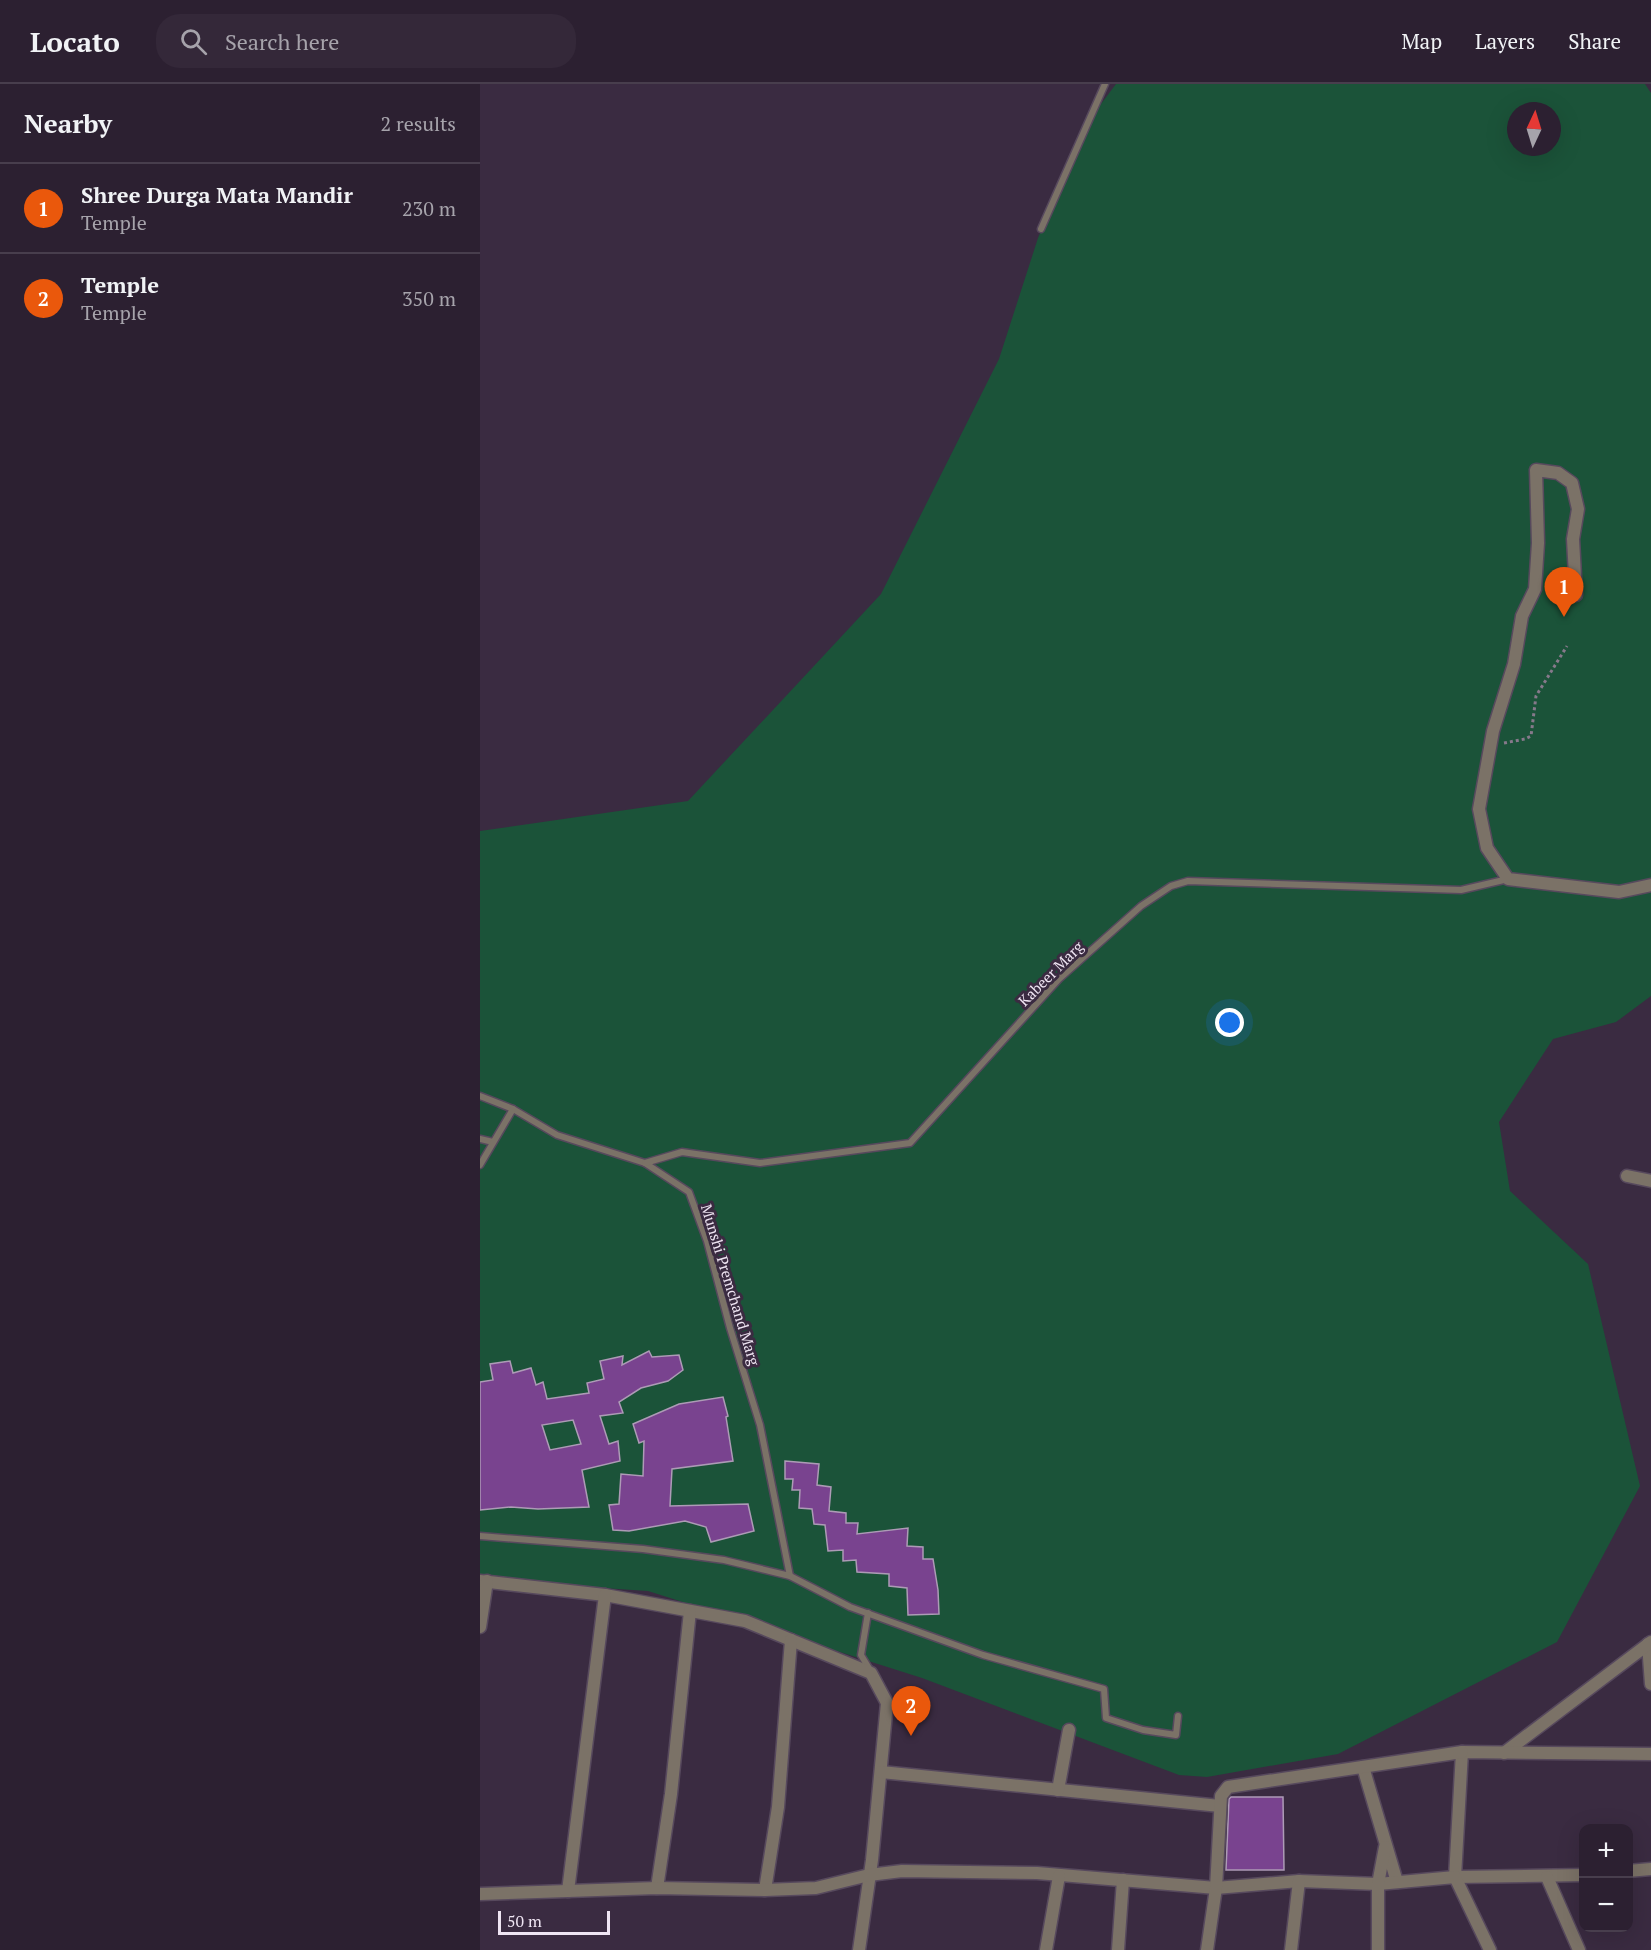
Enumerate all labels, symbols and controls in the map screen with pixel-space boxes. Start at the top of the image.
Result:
search box [156,14,576,68]
text: Locato [30,23,120,60]
icon: search [177,25,210,58]
text: Search here [225,27,339,56]
text: Map [1401,27,1442,55]
text: Layers [1475,27,1535,55]
text: Share [1568,27,1621,55]
north arrow [1507,102,1561,156]
text: Nearby [24,106,112,140]
text: 2 results [381,110,456,137]
text: Shree Durga Mata Mandir [81,180,353,209]
text: 1 [38,195,49,222]
text: 230 m [402,195,456,222]
text: Temple [81,209,147,236]
text: Temple [81,270,159,299]
text: 2 [38,285,49,312]
text: 350 m [402,285,456,312]
text: Temple [81,299,147,326]
pin: 1 [1544,568,1584,617]
street label: Kabeer Marg [1013,936,1088,1010]
your location [1215,1008,1244,1037]
street label: Munshi Premchand Marg [697,1202,765,1369]
pin: 2 [892,1686,930,1736]
map controls [1579,1824,1633,1932]
button: + [1579,1824,1633,1878]
button: − [1579,1878,1633,1932]
scale bar [498,1908,610,1936]
text: 50 m [507,1910,542,1932]

